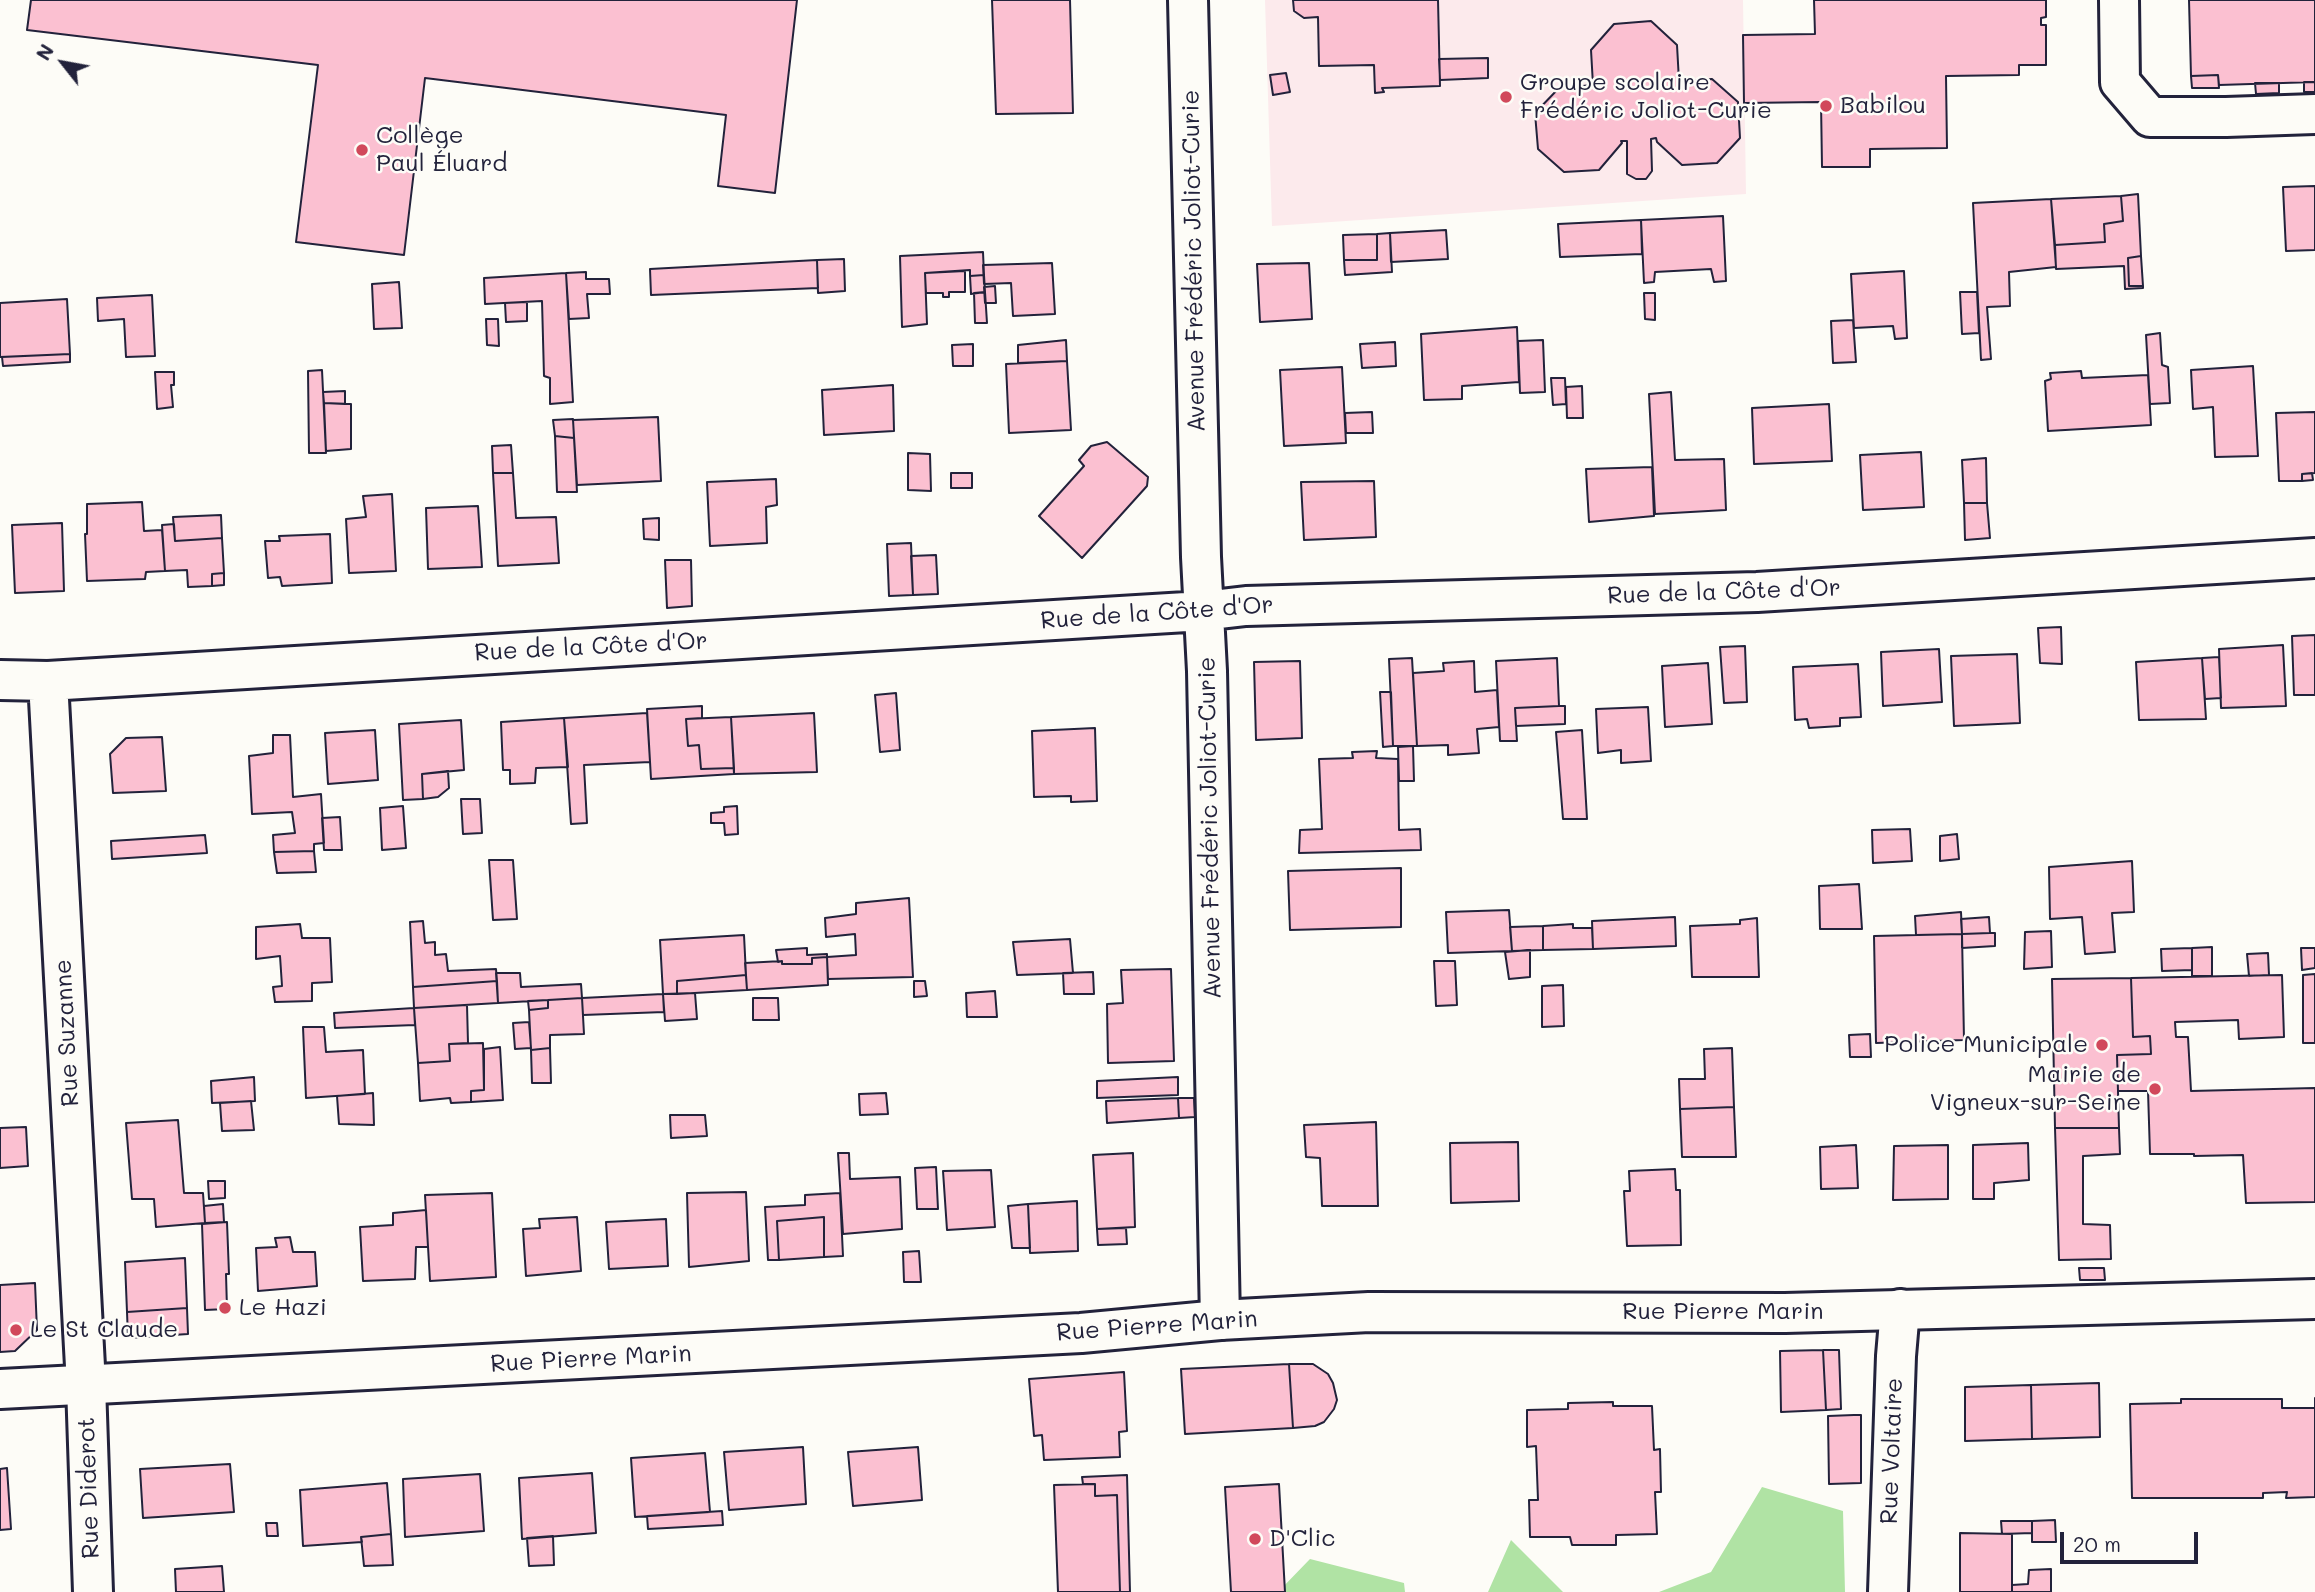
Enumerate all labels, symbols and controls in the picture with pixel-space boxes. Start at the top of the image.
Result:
north arrow [28,28,98,98]
text: N [30,39,59,65]
place label: Groupe scolaire Frédéric Joliot-Curie [1520,69,1772,125]
marker: Groupe scolaire Frédéric Joliot-Curie [1498,89,1514,105]
street label: Avenue Frédéric Joliot-Curie [1177,90,1211,432]
place label: Babilou [1840,92,1926,120]
marker: Babilou [1818,98,1834,114]
place label: Collège Paul Éluard [376,122,508,178]
marker: Collège Paul Éluard [354,142,370,158]
street label: Rue de la Côte d'Or [1607,574,1841,610]
street label: Rue de la Côte d'Or [1040,590,1274,636]
street label: Rue de la Côte d'Or [474,627,708,667]
street label: Avenue Frédéric Joliot-Curie [1193,657,1227,999]
street label: Rue Suzanne [49,959,85,1107]
place label: Police Municipale [1884,1031,2088,1059]
marker: Police Municipale [2094,1037,2110,1053]
place label: Mairie de Vigneux-sur-Seine [1930,1061,2141,1117]
marker: Mairie de Vigneux-sur-Seine [2147,1081,2163,1097]
place label: Le Hazi [239,1294,327,1322]
street label: Rue Pierre Marin [1622,1298,1824,1326]
marker: Le Hazi [217,1300,233,1316]
street label: Rue Pierre Marin [1056,1305,1258,1347]
place label: Le St Claude [30,1316,178,1344]
marker: Le St Claude [8,1322,24,1338]
street label: Rue Pierre Marin [490,1339,692,1379]
street label: Rue Voltaire [1875,1377,1909,1525]
street label: Rue Diderot [72,1417,106,1559]
scale bar [2063,1518,2201,1562]
place label: D'Clic [1269,1525,1335,1553]
text: 20 m [2073,1530,2121,1557]
marker: D'Clic [1247,1531,1263,1547]

